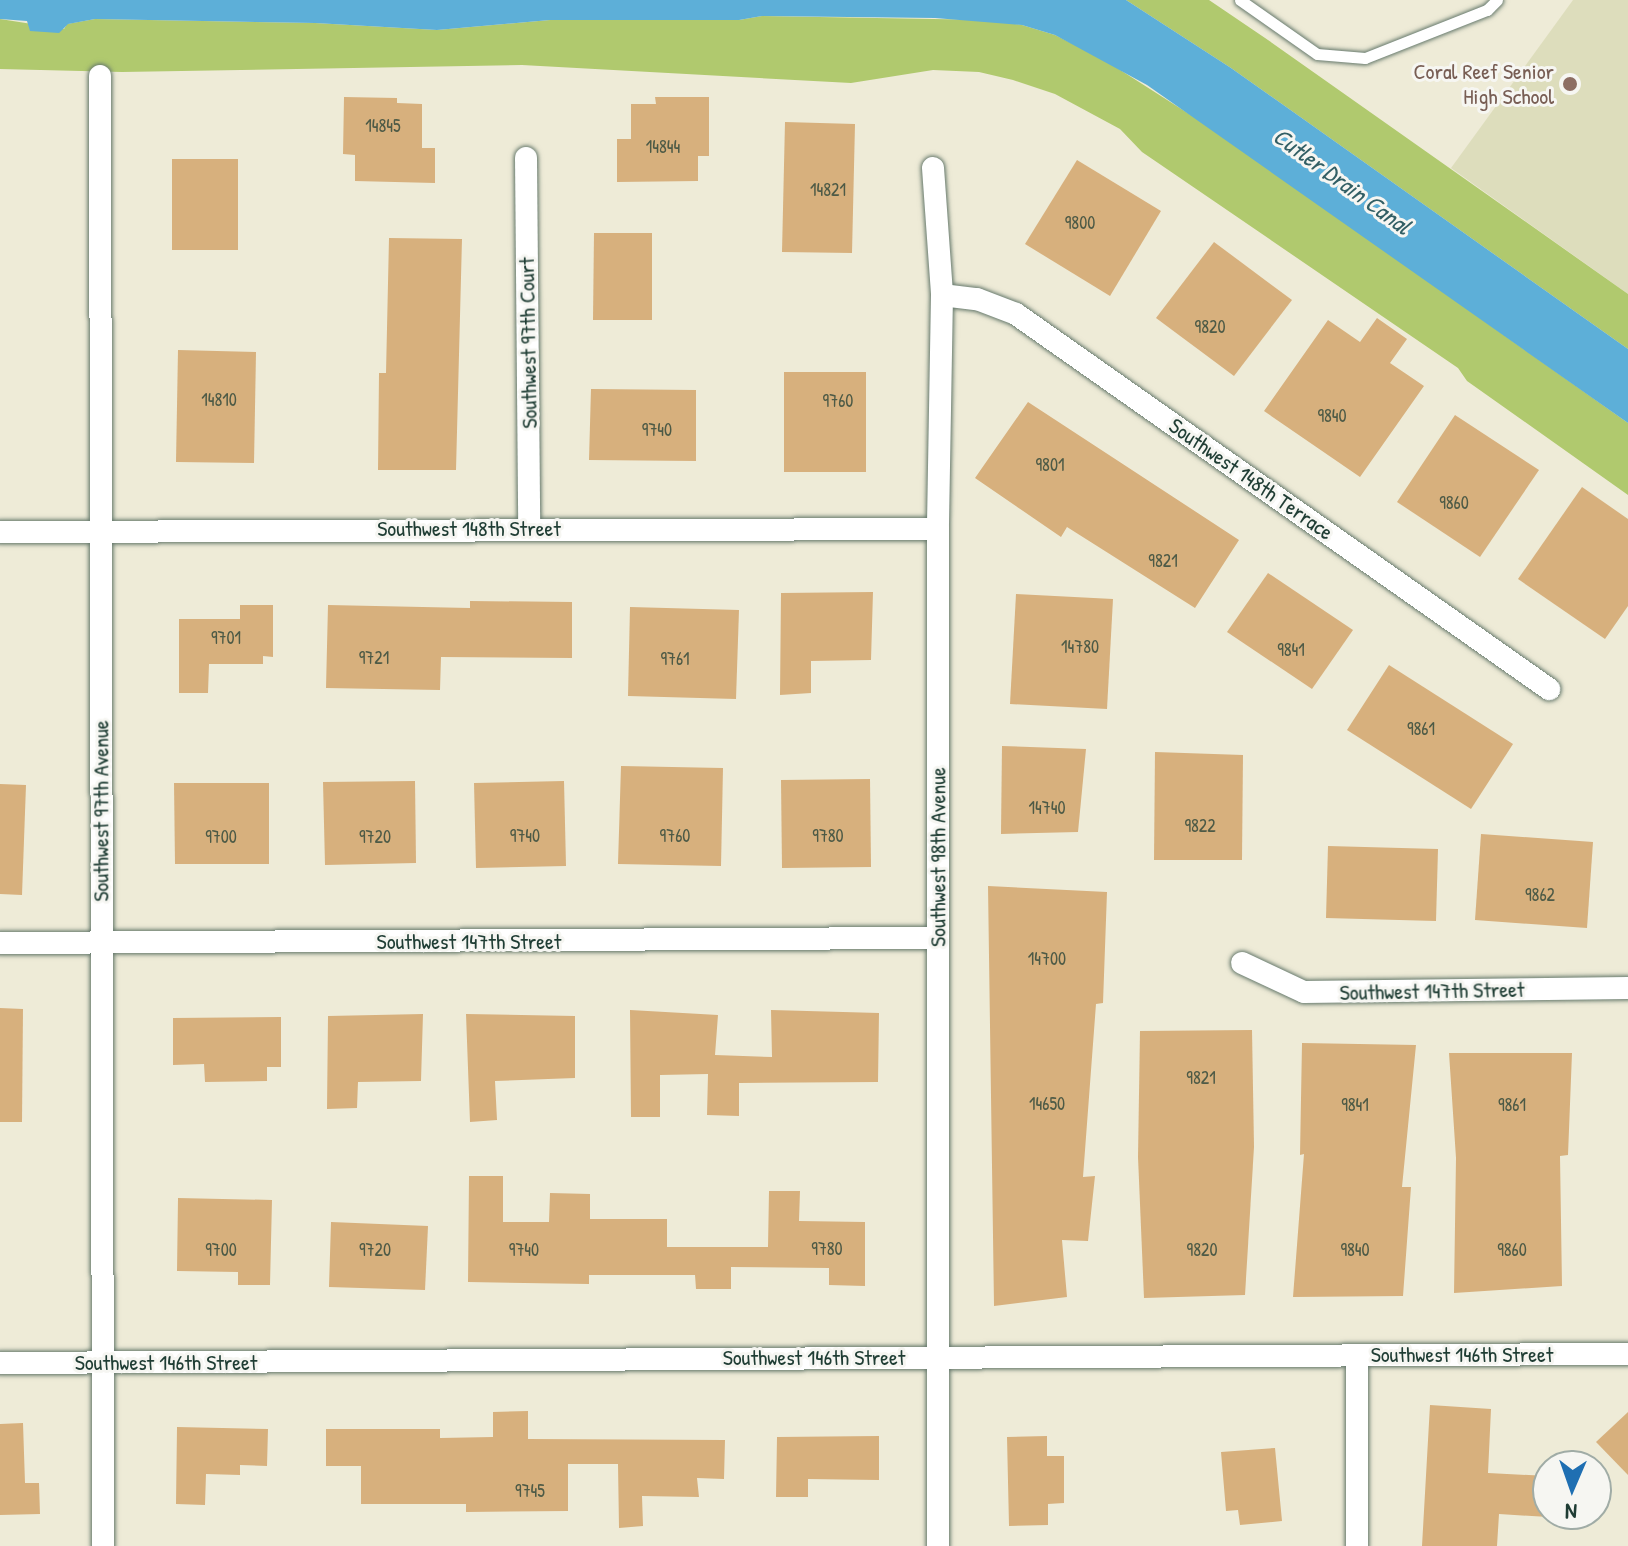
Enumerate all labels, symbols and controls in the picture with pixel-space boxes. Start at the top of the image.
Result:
place label: Coral Reef Senior High School [1414,58,1554,110]
marker: Coral Reef Senior High School [1561,75,1579,93]
house number: 14845 [365,115,401,137]
water label: Cutler Drain Canal [1268,122,1416,240]
house number: 14844 [646,136,680,158]
house number: 14821 [810,179,846,201]
house number: 9800 [1065,212,1095,234]
street label: Southwest 97th Court [513,257,543,429]
house number: 9820 [1195,316,1225,338]
house number: 14810 [201,389,237,411]
house number: 9760 [823,390,853,412]
house number: 9840 [1317,405,1347,427]
street label: Southwest 148th Terrace [1164,413,1338,545]
house number: 9740 [642,419,672,441]
house number: 9801 [1036,454,1064,476]
house number: 9860 [1439,492,1469,514]
street label: Southwest 148th Street [377,516,561,542]
house number: 9821 [1148,550,1178,572]
house number: 9701 [211,627,241,649]
house number: 14780 [1061,636,1099,658]
house number: 9841 [1277,639,1305,661]
house number: 9721 [359,647,389,669]
house number: 9761 [660,648,690,670]
house number: 9861 [1407,718,1435,740]
street label: Southwest 97th Avenue [88,720,114,902]
street label: Southwest 98th Avenue [925,767,951,947]
house number: 14740 [1028,797,1066,819]
house number: 9822 [1184,815,1216,837]
house number: 9740 [510,825,540,847]
house number: 9760 [660,825,690,847]
house number: 9780 [812,825,844,847]
house number: 9700 [205,826,237,848]
house number: 9720 [359,826,391,848]
house number: 9862 [1525,884,1555,906]
street label: Southwest 147th Street [377,929,561,955]
house number: 14700 [1028,948,1066,970]
street label: Southwest 147th Street [1339,976,1525,1006]
house number: 9821 [1186,1067,1216,1089]
house number: 14650 [1029,1093,1065,1115]
house number: 9841 [1341,1094,1369,1116]
house number: 9861 [1498,1094,1526,1116]
house number: 9780 [811,1238,843,1260]
house number: 9700 [205,1239,237,1261]
house number: 9720 [359,1239,391,1261]
house number: 9740 [509,1239,539,1261]
house number: 9820 [1187,1239,1217,1261]
house number: 9840 [1340,1239,1370,1261]
house number: 9860 [1497,1239,1527,1261]
street label: Southwest 146th Street [1371,1342,1553,1368]
street label: Southwest 146th Street [723,1345,905,1371]
street label: Southwest 146th Street [75,1350,257,1376]
north arrow [1532,1450,1612,1530]
house number: 9745 [515,1480,545,1502]
text: N [1565,1497,1578,1527]

